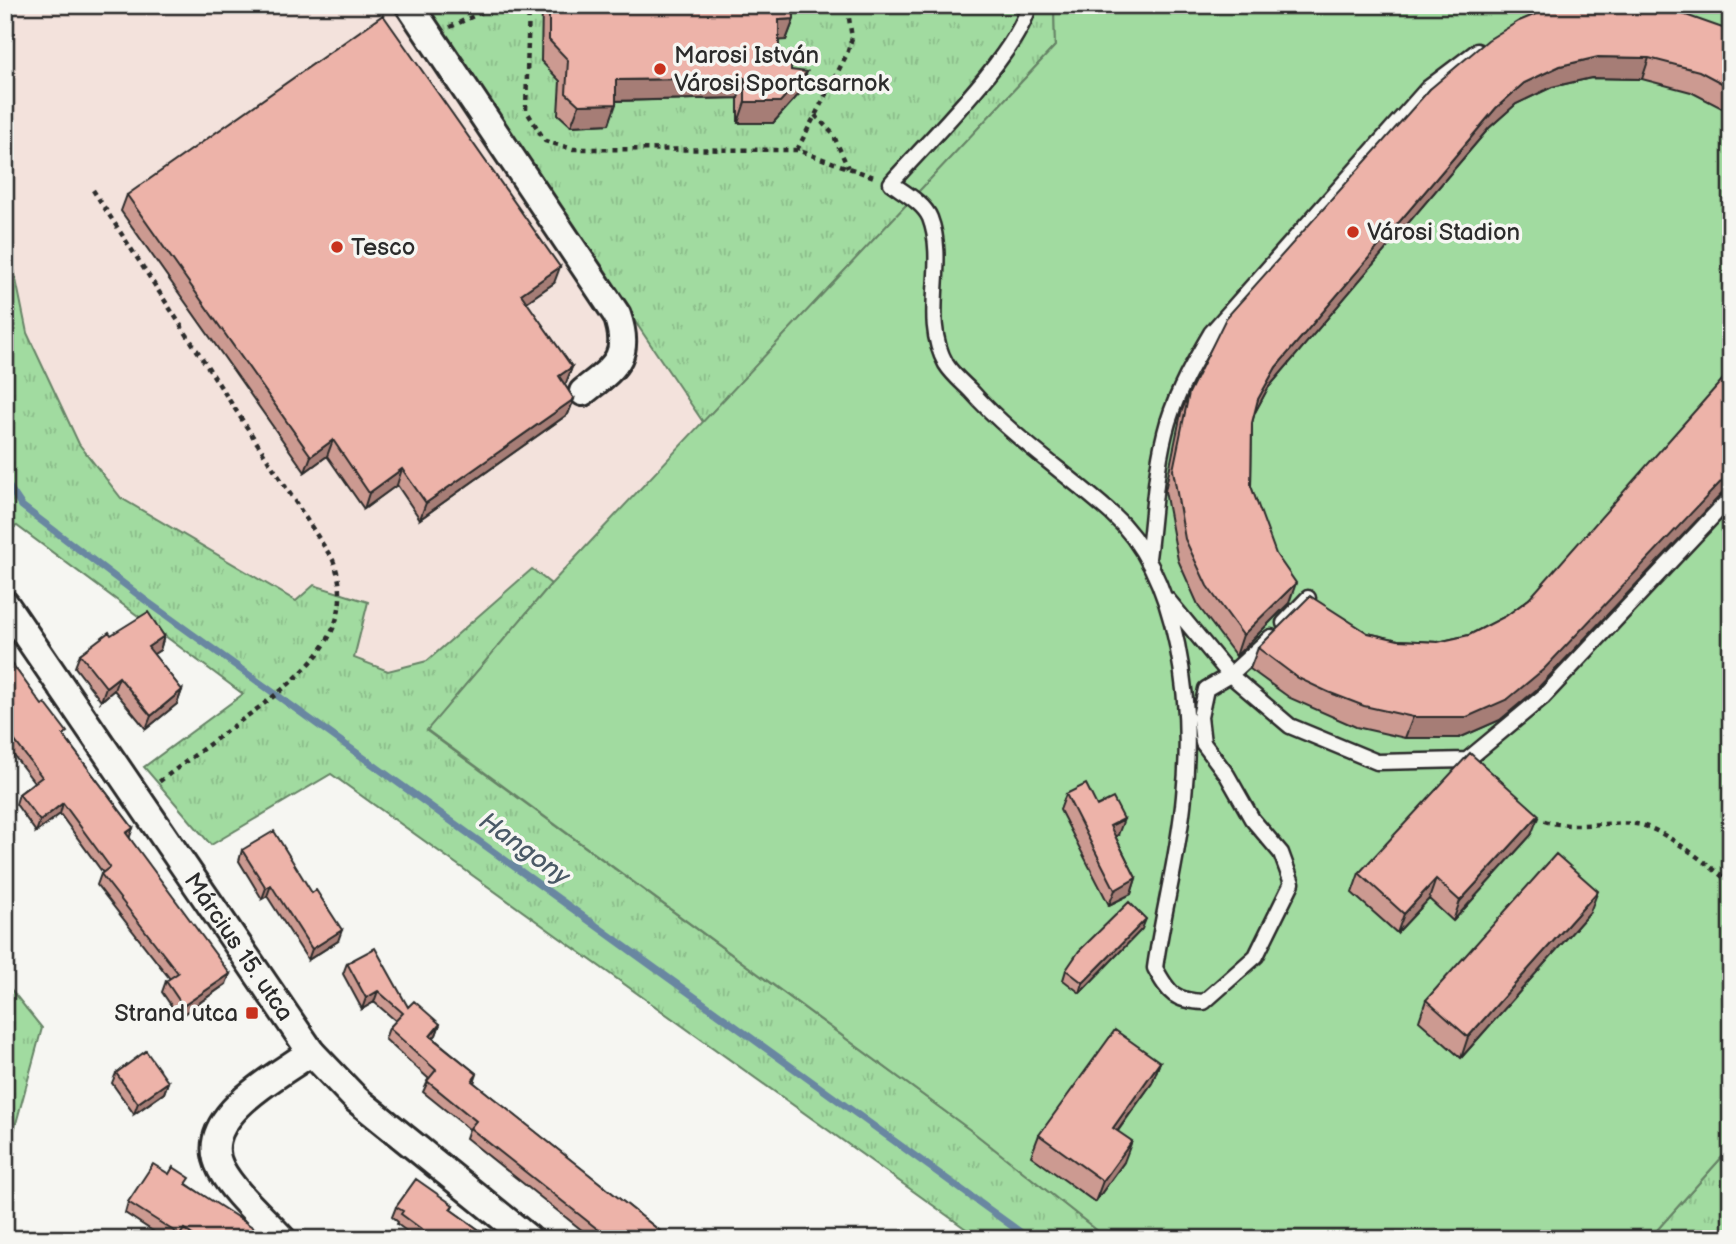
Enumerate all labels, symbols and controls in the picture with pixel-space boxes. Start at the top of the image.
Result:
place label: Marosi István Városi Sportcsarnok [674,41,890,98]
marker: Marosi István Városi Sportcsarnok [652,61,668,77]
place label: Városi Stadion [1367,218,1520,247]
marker: Városi Stadion [1345,224,1361,240]
place label: Tesco [351,233,415,262]
marker: Tesco [329,239,345,255]
water label: Hangony [473,806,577,893]
street label: Március 15. utca [178,867,300,1027]
place label: Strand utca [114,999,238,1028]
marker: Strand utca [244,1005,260,1021]

